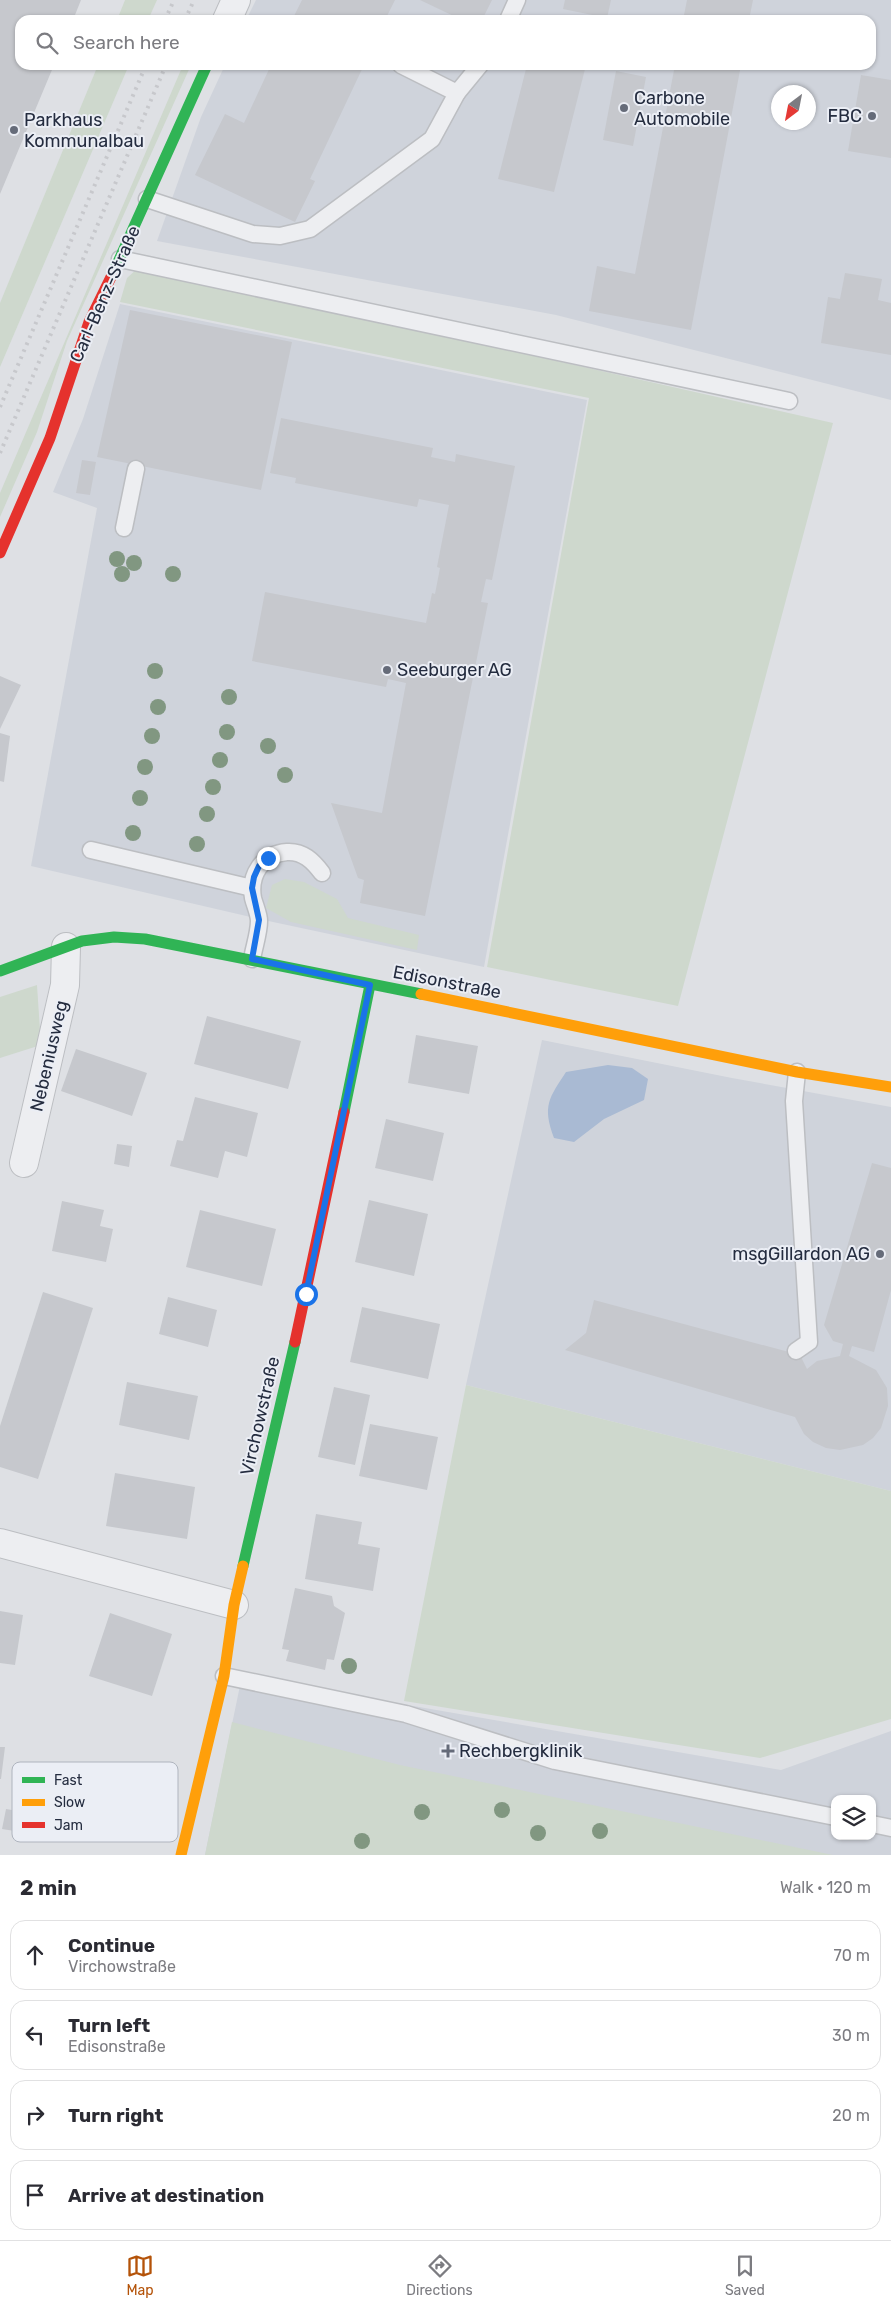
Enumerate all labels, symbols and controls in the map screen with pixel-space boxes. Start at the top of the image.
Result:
search box [15,15,876,70]
icon: search [33,29,61,57]
text: Search here [73,31,180,54]
north arrow [771,85,816,130]
place label: Carbone Automobile [634,87,730,130]
marker: Carbone Automobile [618,102,630,114]
place label: FBC [827,105,862,127]
place label: Parkhaus Kommunalbau [24,109,144,152]
marker: FBC [866,110,878,122]
marker: Parkhaus Kommunalbau [8,124,20,136]
street label: Carl-Benz-Straße [65,222,145,366]
place label: Seeburger AG [397,659,512,681]
marker: Seeburger AG [381,664,393,676]
route end [257,847,280,870]
street label: Edisonstraße [391,961,503,1003]
street label: Nebeniusweg [26,998,72,1114]
place label: msgGillardon AG [732,1243,870,1265]
marker: msgGillardon AG [874,1248,886,1260]
route start [295,1283,318,1306]
street label: Virchowstraße [236,1354,284,1478]
place label: Rechbergklinik [459,1740,583,1762]
marker: Rechbergklinik [441,1744,455,1758]
legend [12,1762,178,1842]
text: Fast [54,1772,83,1789]
text: Slow [54,1794,85,1811]
map controls [831,1795,876,1840]
button: layers [831,1795,876,1840]
text: Jam [54,1817,83,1834]
text: 2 min [20,1875,77,1900]
text: Walk · 120 m [780,1878,871,1897]
text: Continue [68,1934,155,1957]
icon: ahead [21,1941,49,1969]
text: 70 m [833,1946,870,1965]
text: Virchowstraße [68,1957,176,1976]
text: Turn left [68,2014,150,2037]
icon: left [21,2021,49,2049]
text: 30 m [832,2026,870,2045]
text: Edisonstraße [68,2037,166,2056]
icon: right [21,2101,49,2129]
text: Turn right [68,2104,163,2127]
text: 20 m [832,2106,870,2125]
icon: arrive [21,2181,49,2209]
text: Arrive at destination [68,2184,264,2207]
tab: Map [126,2252,154,2299]
tab: Directions [406,2252,473,2299]
tab: Saved [725,2252,765,2299]

